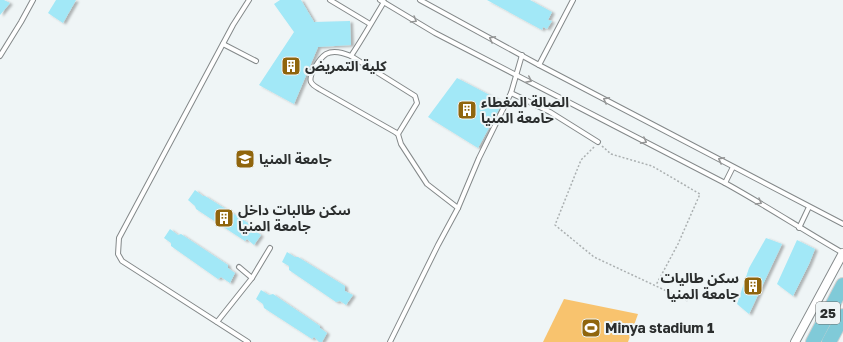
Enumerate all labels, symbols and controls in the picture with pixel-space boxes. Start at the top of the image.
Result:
one-way arrow [410,15,417,22]
one-way arrow [488,36,496,44]
building icon: كلية التمريض [280,55,302,77]
place label: كلية التمريض [305,57,387,75]
one-way arrow [525,75,532,83]
place label: الصالة المغطاء حامعة المنيا [481,93,569,126]
one-way arrow [603,97,611,105]
building icon: الصالة المغطاء حامعة المنيا [456,99,478,121]
one-way arrow [640,136,647,144]
school or university icon: جامعة المنيا [234,148,256,170]
place label: جامعة المنيا [259,150,332,167]
one-way arrow [718,158,726,165]
one-way arrow [755,197,762,204]
place label: سكن طالبات داخل جامعة المنيا [238,201,351,234]
building icon: سكن طالبات داخل جامعة المنيا [213,207,235,229]
place label: سكن طاليات جامعة المنيا [660,269,739,302]
building icon: سكن طاليات جامعة المنيا [742,275,764,297]
road number: 25 [816,302,840,324]
sports icon: Minya stadium 1 [580,317,602,339]
place label: Minya stadium 1 [605,319,714,336]

